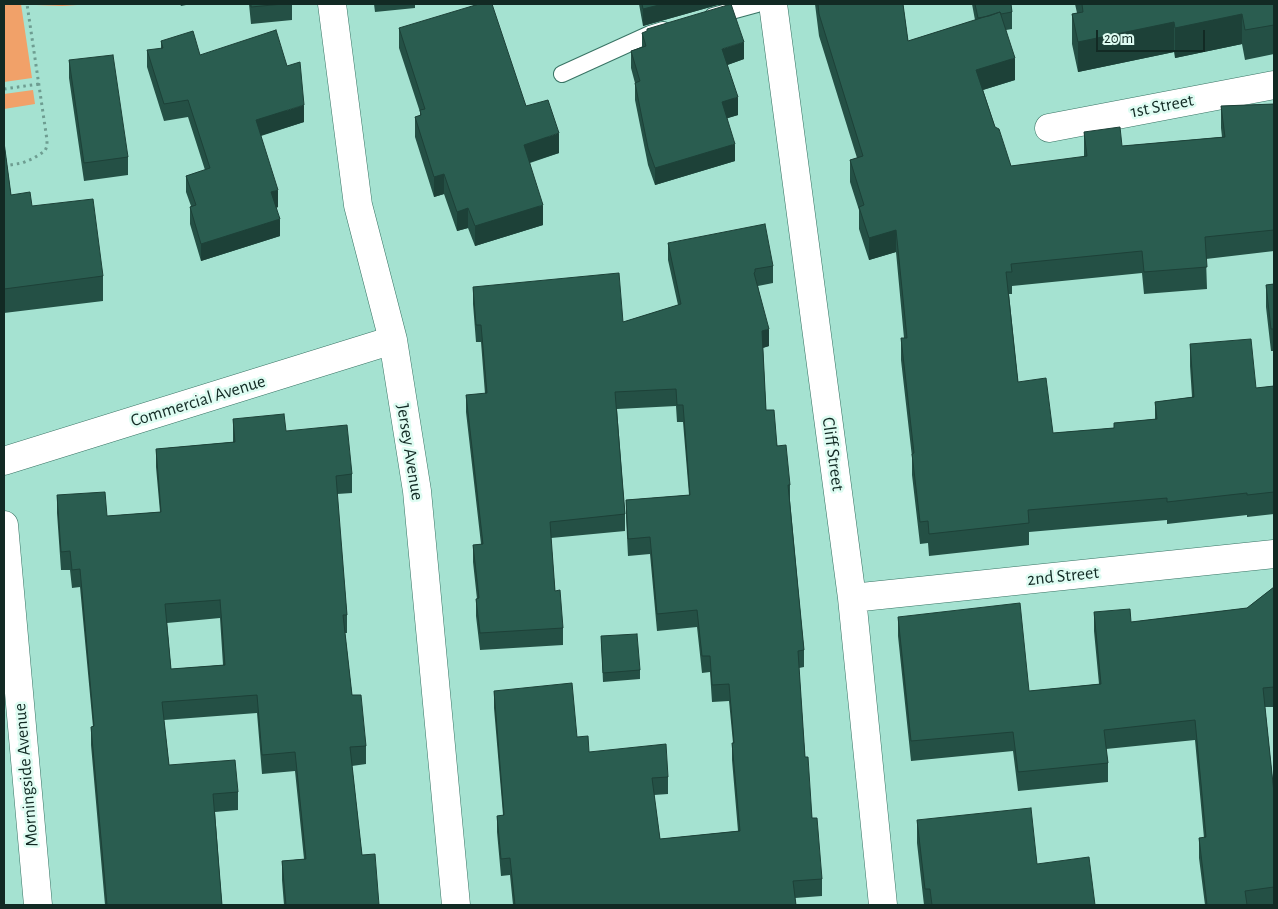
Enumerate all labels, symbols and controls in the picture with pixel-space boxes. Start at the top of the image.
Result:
scale bar [1098,20,1207,52]
text: 20 m [1104,31,1133,46]
street label: 1st Street [1129,89,1195,123]
street label: Commercial Avenue [128,370,268,432]
street label: Jersey Avenue [392,402,428,502]
street label: Cliff Street [817,416,849,492]
street label: 2nd Street [1026,561,1100,591]
street label: Morningside Avenue [9,702,43,848]

